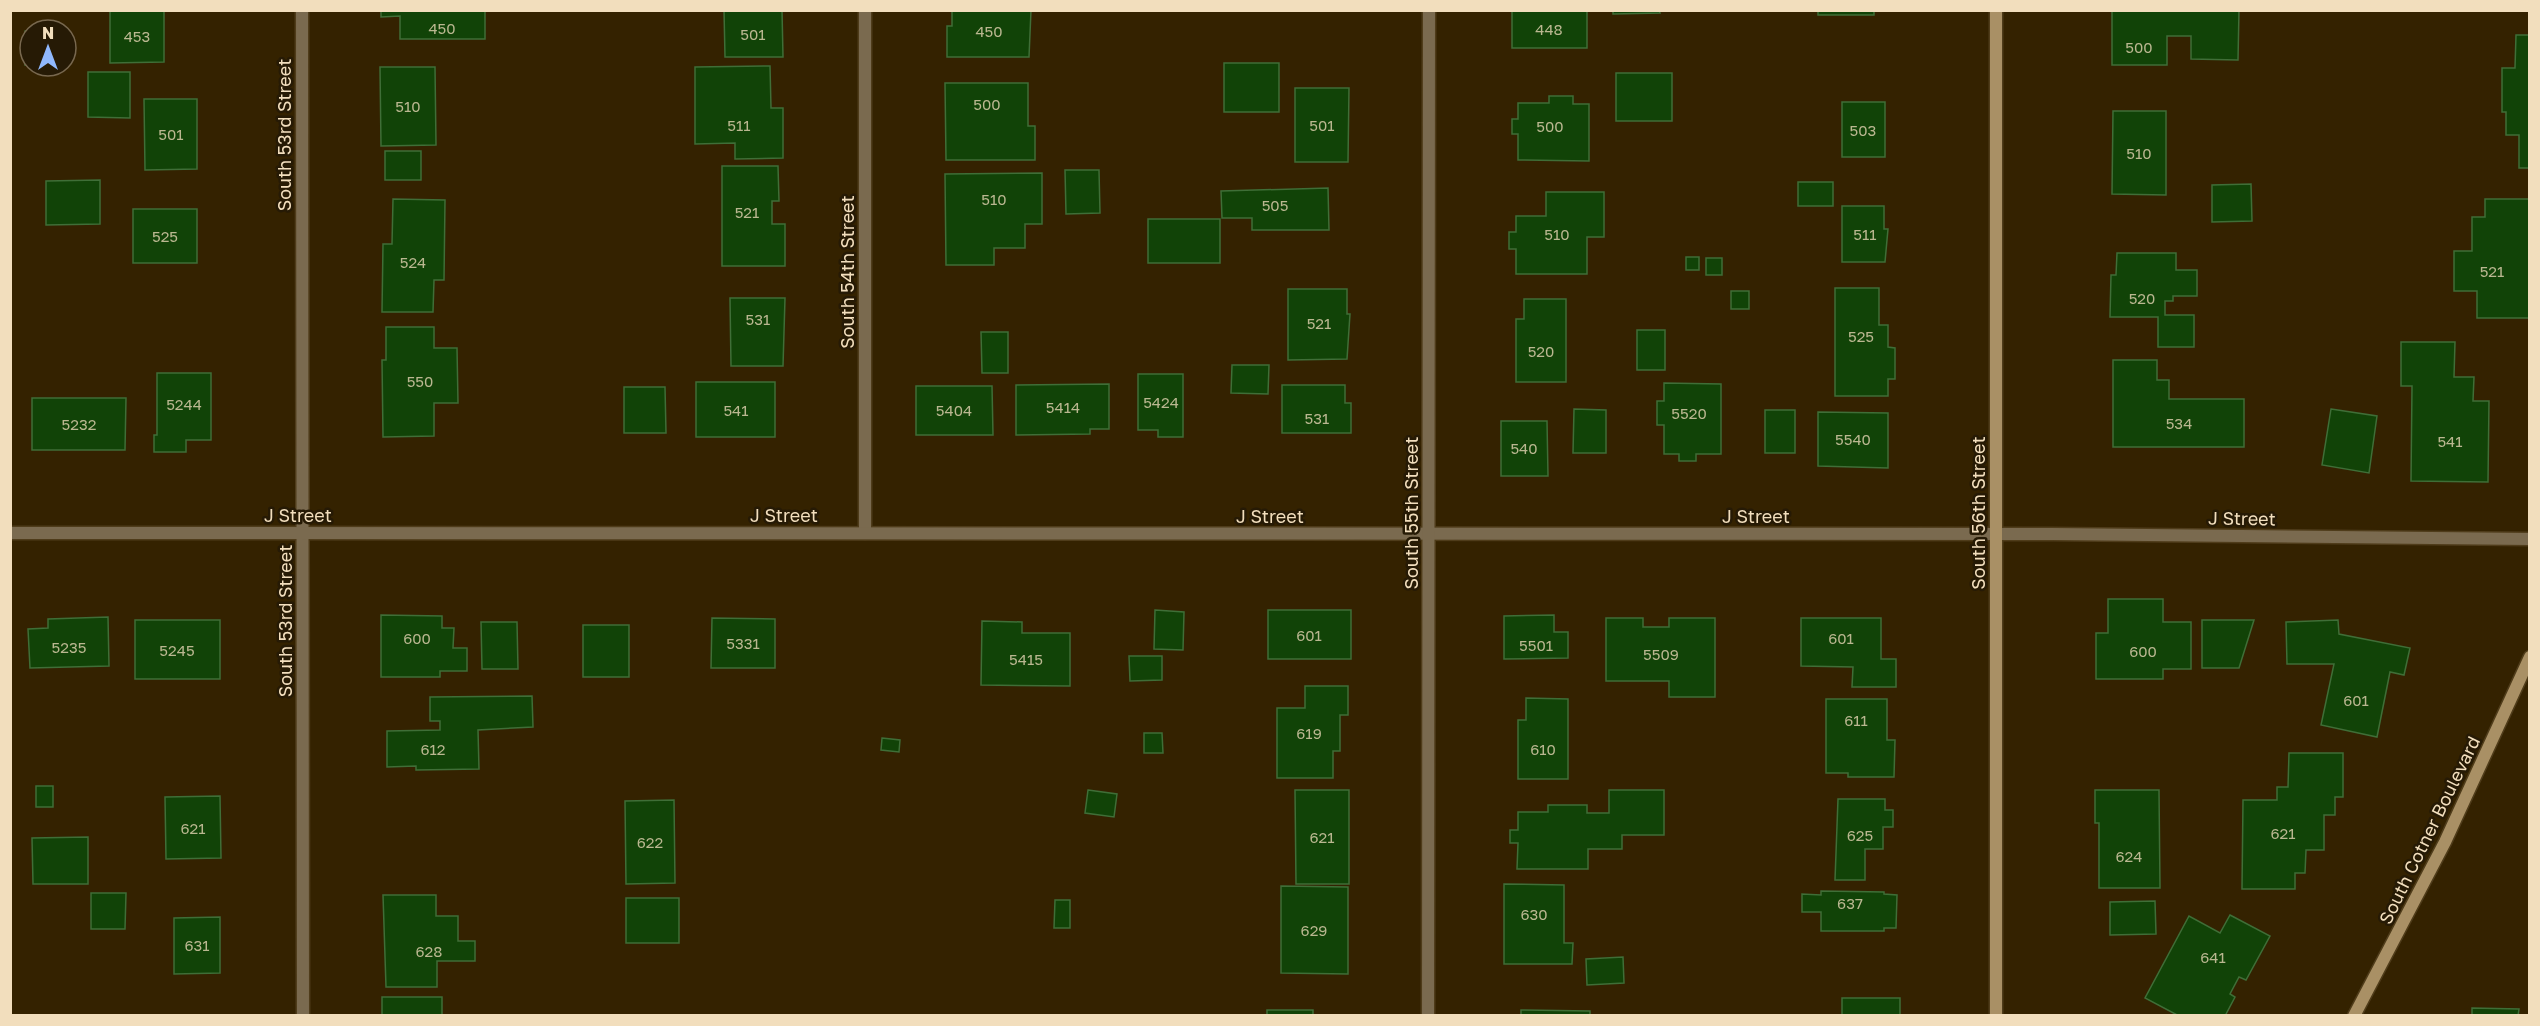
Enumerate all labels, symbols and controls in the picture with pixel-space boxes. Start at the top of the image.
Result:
north arrow [18,18,78,78]
house number: 450 [428,19,456,37]
house number: 448 [1535,20,1563,38]
house number: 450 [975,22,1003,40]
text: N [42,23,54,43]
house number: 501 [740,25,766,43]
house number: 453 [124,27,150,45]
house number: 500 [2125,38,2153,56]
street label: South 53rd Street [273,59,295,211]
house number: 500 [973,95,1001,113]
house number: 510 [395,97,421,115]
house number: 511 [727,116,751,134]
house number: 501 [1309,116,1335,134]
house number: 500 [1536,117,1564,135]
house number: 503 [1850,121,1876,139]
house number: 501 [158,125,184,143]
house number: 510 [2126,144,2152,162]
house number: 510 [981,190,1007,208]
street label: South 54th Street [836,195,858,349]
house number: 505 [1262,196,1288,214]
house number: 521 [735,203,759,221]
house number: 510 [1544,225,1570,243]
house number: 511 [1853,225,1877,243]
house number: 525 [152,227,178,245]
house number: 524 [400,253,426,271]
house number: 521 [2480,262,2504,280]
house number: 520 [2129,289,2155,307]
house number: 531 [746,310,770,328]
house number: 521 [1307,314,1331,332]
house number: 525 [1848,327,1874,345]
house number: 520 [1528,342,1554,360]
house number: 550 [407,372,433,390]
house number: 5424 [1143,393,1179,411]
house number: 5244 [166,395,202,413]
house number: 5414 [1046,398,1080,416]
house number: 541 [723,401,749,419]
house number: 5404 [936,401,972,419]
house number: 5520 [1671,404,1707,422]
house number: 531 [1305,409,1329,427]
house number: 534 [2166,414,2192,432]
house number: 5232 [62,415,96,433]
house number: 5540 [1835,430,1871,448]
house number: 541 [2437,432,2463,450]
street label: South 56th Street [1967,436,1989,590]
street label: South 55th Street [1400,437,1422,589]
house number: 540 [1510,439,1538,457]
street label: J Street [264,504,332,526]
street label: J Street [750,504,818,526]
street label: J Street [1236,505,1304,527]
street label: J Street [1722,505,1790,527]
street label: J Street [2208,506,2276,530]
street label: South 53rd Street [274,545,296,697]
house number: 601 [1296,626,1322,644]
house number: 600 [403,629,431,647]
house number: 601 [1828,629,1854,647]
house number: 5331 [726,634,760,652]
house number: 5501 [1519,636,1553,654]
house number: 5235 [52,638,86,656]
house number: 5245 [159,641,195,659]
house number: 600 [2129,642,2157,660]
house number: 5509 [1643,645,1679,663]
house number: 5415 [1009,650,1043,668]
house number: 601 [2343,691,2369,709]
house number: 611 [1844,711,1868,729]
house number: 619 [1296,724,1322,742]
street label: South Cotner Boulevard [2374,732,2484,928]
house number: 612 [420,740,446,758]
house number: 610 [1530,740,1556,758]
house number: 621 [180,819,206,837]
house number: 621 [2270,824,2296,842]
house number: 625 [1847,826,1873,844]
house number: 621 [1309,828,1335,846]
house number: 622 [637,833,663,851]
house number: 624 [2116,847,2142,865]
house number: 637 [1837,894,1863,912]
house number: 630 [1520,905,1548,923]
house number: 629 [1301,921,1327,939]
house number: 631 [184,936,210,954]
house number: 628 [416,942,442,960]
house number: 641 [2200,948,2226,966]

